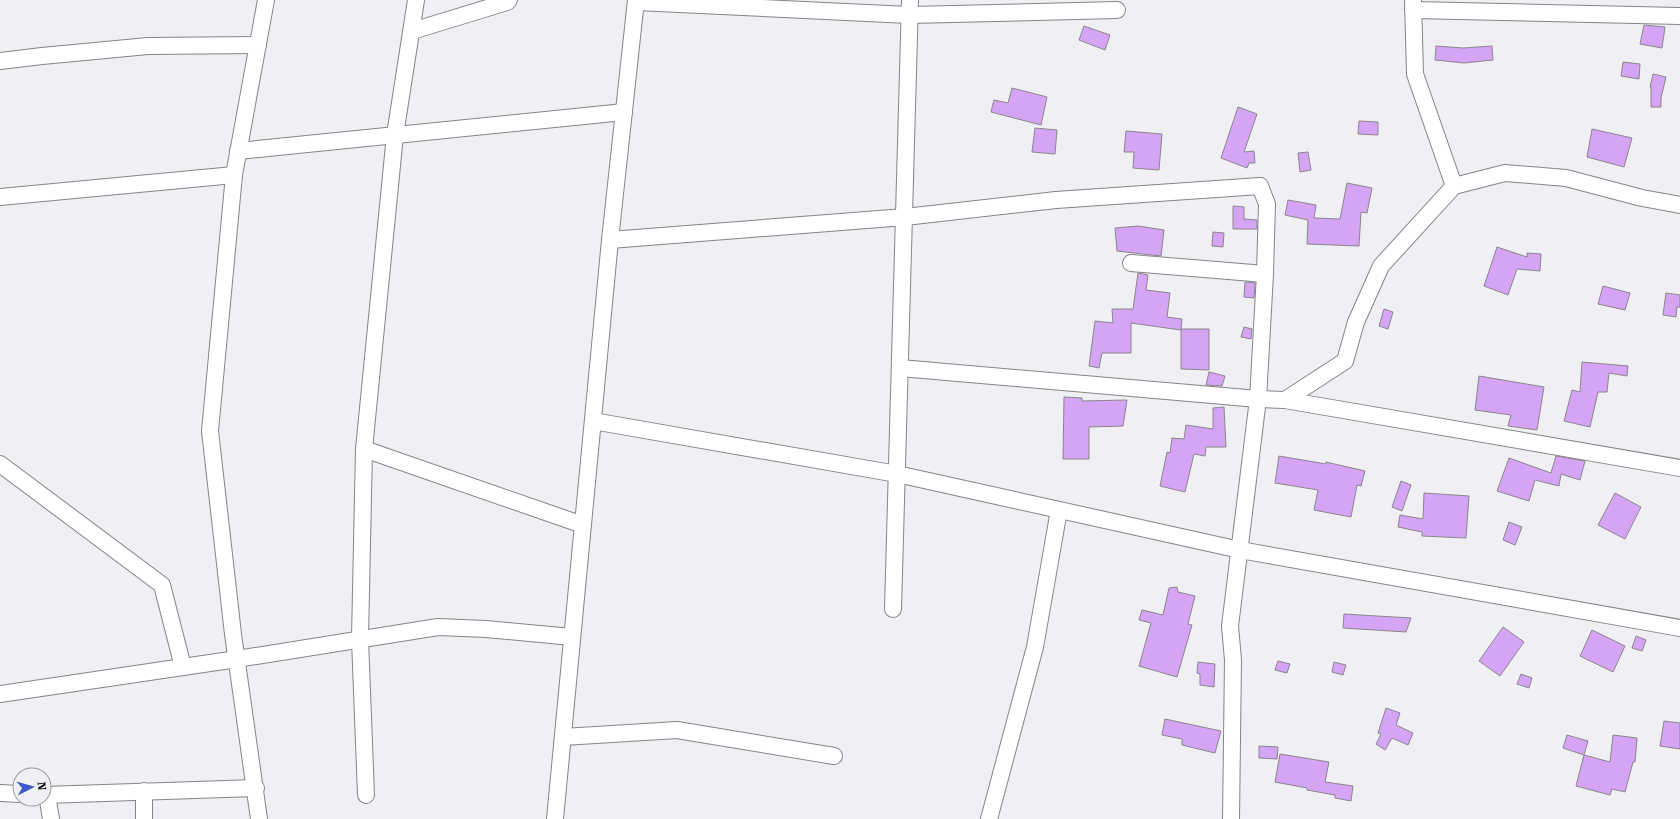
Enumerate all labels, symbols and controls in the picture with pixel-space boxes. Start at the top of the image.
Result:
north arrow [12,767,52,807]
text: N [35,781,48,791]

